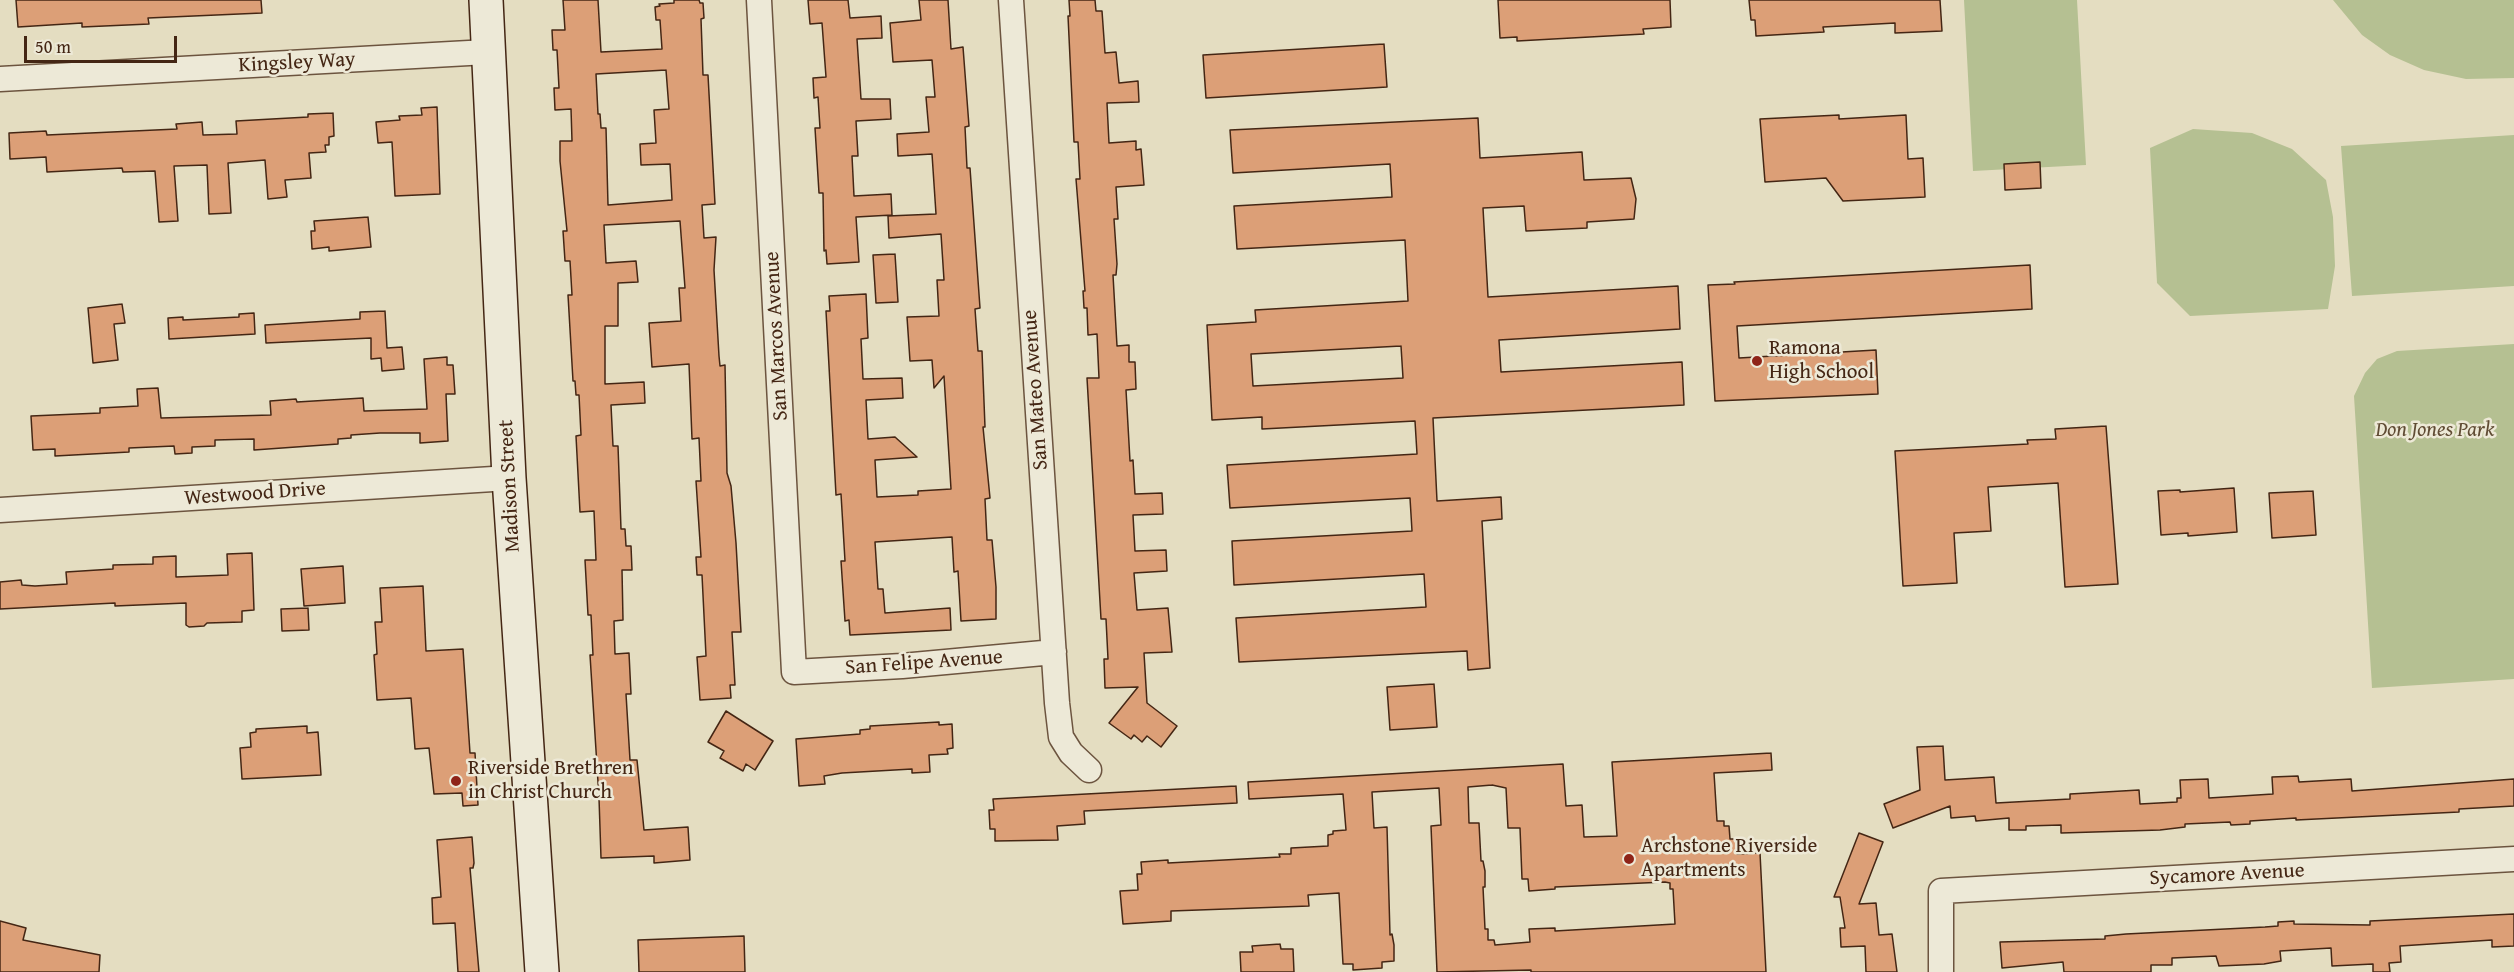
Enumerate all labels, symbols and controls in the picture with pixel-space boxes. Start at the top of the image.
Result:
scale bar [27,24,180,62]
text: 50 m [35,33,71,60]
street label: Kingsley Way [238,47,356,79]
street label: San Marcos Avenue [760,251,794,421]
street label: San Mateo Avenue [1018,309,1054,471]
place label: Ramona High School [1769,336,1874,386]
marker: Ramona High School [1750,354,1764,368]
park label: Don Jones Park [2376,418,2494,444]
street label: Madison Street [494,419,526,553]
street label: Westwood Drive [183,476,327,512]
street label: San Felipe Avenue [844,645,1004,681]
place label: Riverside Brethren in Christ Church [468,756,634,806]
marker: Riverside Brethren in Christ Church [449,774,463,788]
place label: Archstone Riverside Apartments [1641,834,1817,884]
marker: Archstone Riverside Apartments [1622,852,1636,866]
street label: Sycamore Avenue [2149,858,2305,892]

